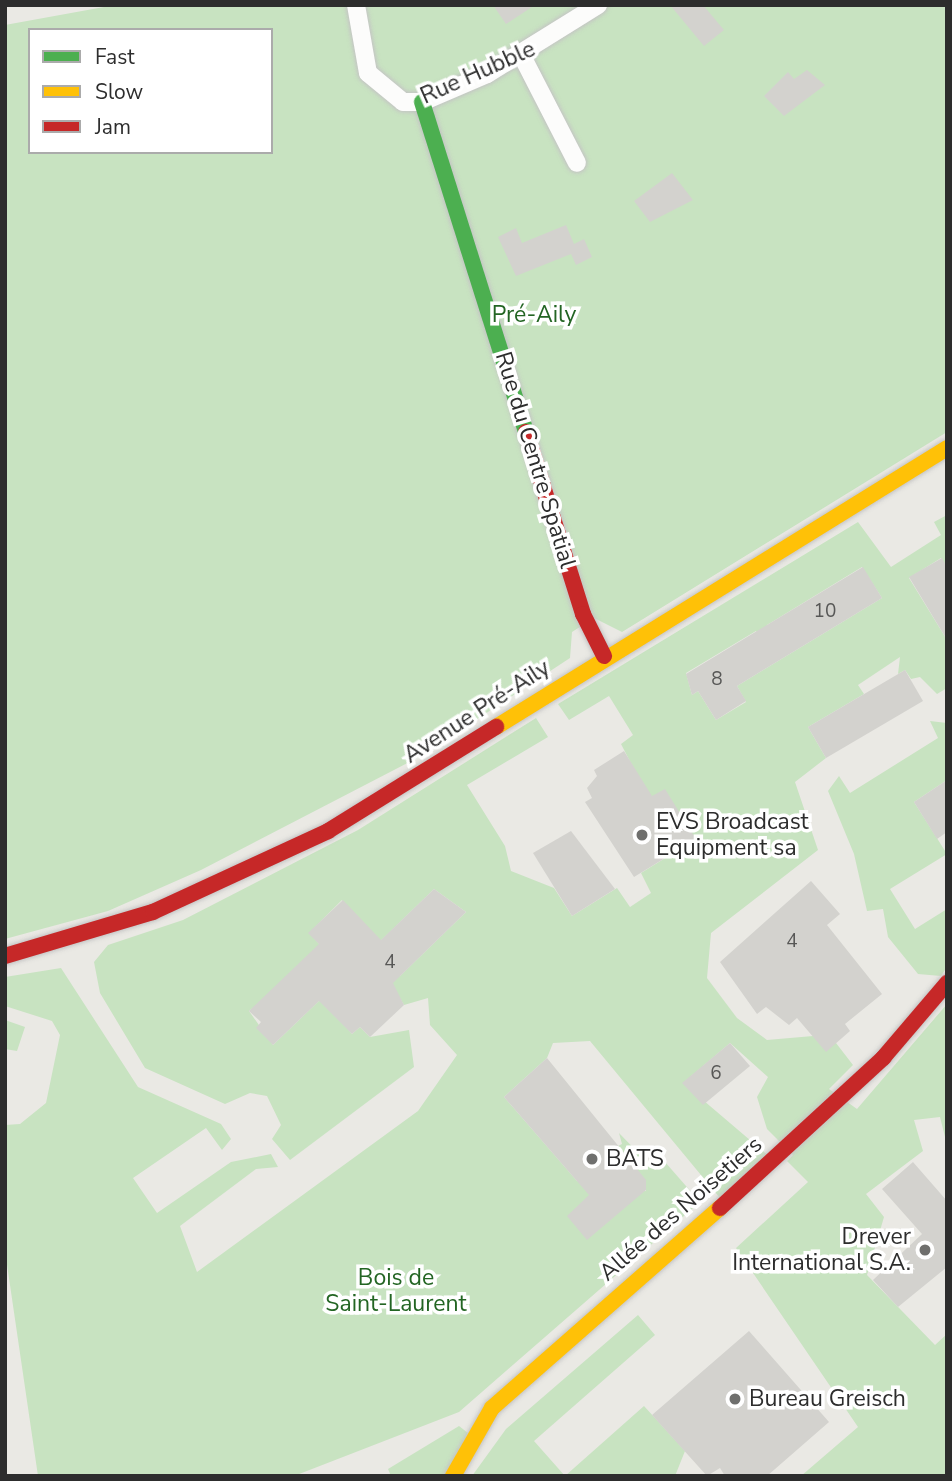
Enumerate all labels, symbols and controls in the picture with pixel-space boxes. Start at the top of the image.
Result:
legend [28,28,273,154]
street label: Rue Hubble [416,35,540,111]
text: Fast [95,43,135,71]
text: Slow [95,78,143,106]
text: Jam [95,113,131,141]
park label: Pré-Aily [492,301,576,329]
street label: Rue du Centre Spatial [489,348,581,572]
house number: 10 [814,601,836,623]
street label: Avenue Pré-Aily [399,654,555,770]
house number: 8 [711,669,723,691]
place label: EVS Broadcast Equipment sa [656,808,809,862]
marker: EVS Broadcast Equipment sa [634,827,650,843]
house number: 4 [786,931,798,953]
house number: 4 [384,952,396,974]
house number: 6 [710,1063,722,1085]
street label: Allée des Noisetiers [594,1131,768,1287]
place label: BATS [606,1145,664,1173]
marker: BATS [584,1151,600,1167]
place label: Drever International S.A. [732,1223,911,1277]
marker: Drever International S.A. [917,1242,933,1258]
park label: Bois de Saint-Laurent [325,1264,467,1318]
place label: Bureau Greisch [749,1385,906,1413]
marker: Bureau Greisch [727,1391,743,1407]

